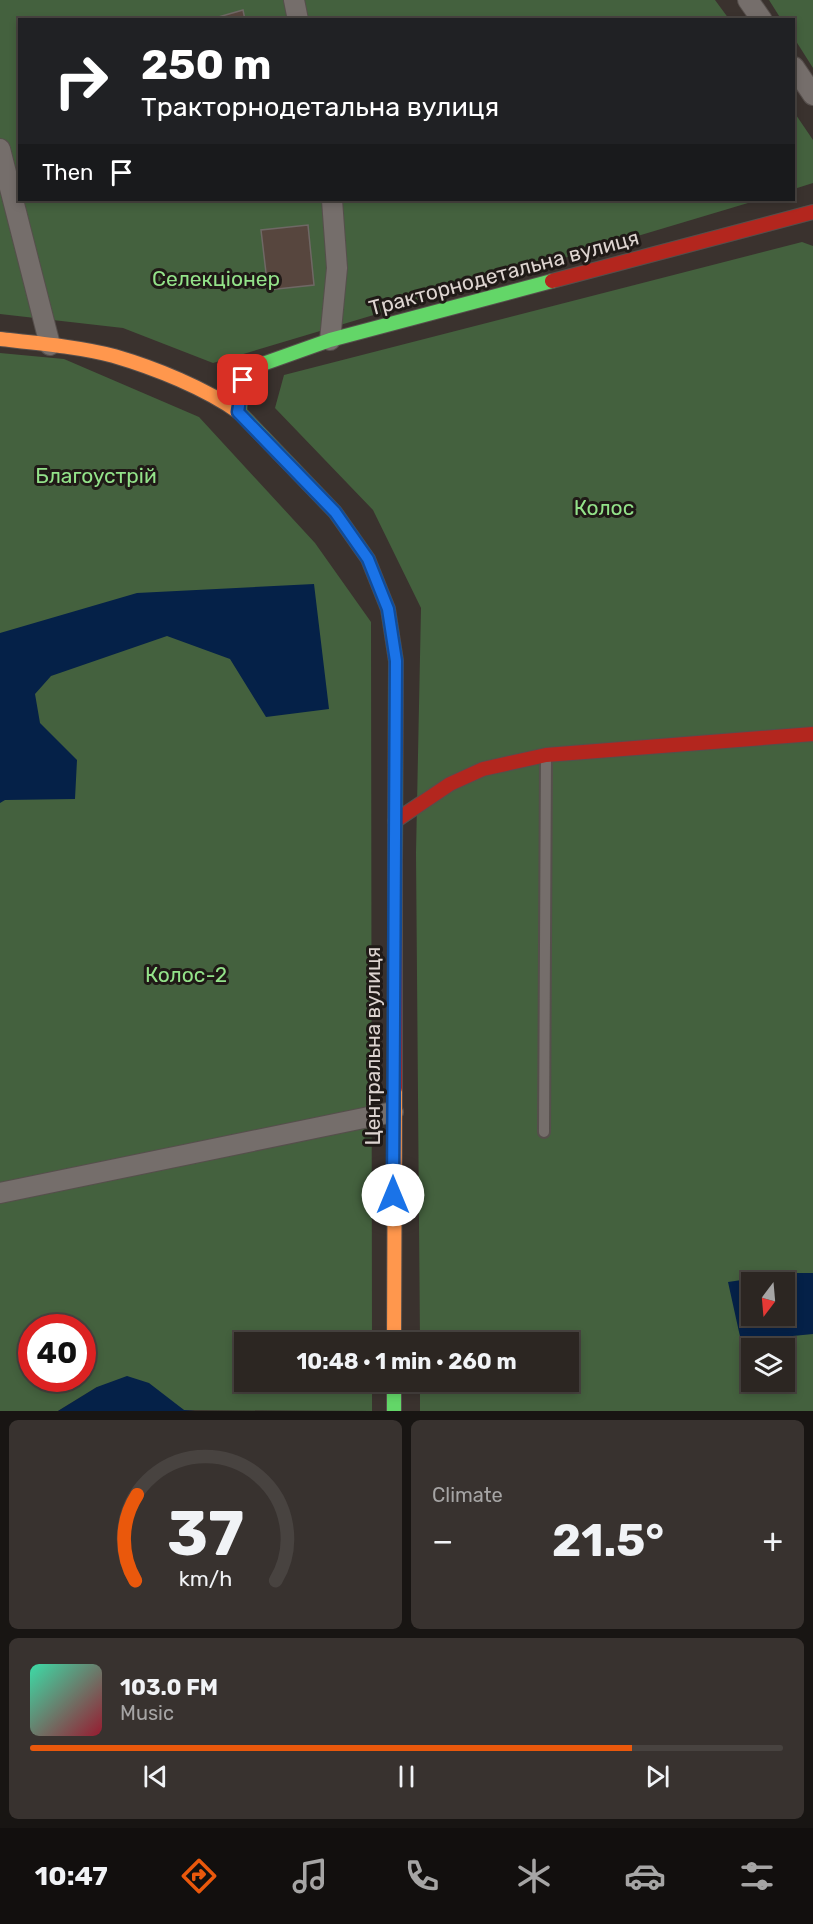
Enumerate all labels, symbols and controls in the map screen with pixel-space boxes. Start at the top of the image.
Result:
text: 250 m [141,40,271,90]
icon: right [42,42,120,120]
text: Тракторнодетальна вулиця [141,91,499,123]
icon: arrive [105,156,138,189]
text: Then [42,159,93,186]
street label: Тракторнодетальна вулиця [366,224,642,321]
park label: Селекціонер [152,266,280,291]
pin [217,354,268,405]
icon: arrive [226,363,259,396]
park label: Благоустрій [35,463,157,488]
park label: Колос [574,495,634,520]
street label: Центральна вулиця [360,947,385,1146]
park label: Колос-2 [145,962,227,987]
position arrow [361,1163,425,1227]
north arrow [741,1272,795,1326]
map controls [741,1272,795,1392]
speed limit sign: 40 [18,1314,96,1392]
button: layers [741,1338,795,1392]
text: 10:48 · 1 min · 260 m [296,1348,517,1375]
text: Climate [432,1483,503,1507]
text: 37 [167,1497,244,1571]
text: 21.5° [552,1514,664,1567]
text: − [432,1521,453,1560]
text: + [762,1521,783,1560]
text: km/h [179,1567,232,1592]
text: 103.0 FM [120,1674,218,1701]
text: Music [120,1701,174,1725]
icon: previous [139,1760,172,1793]
icon: pause [390,1760,423,1793]
icon: next [641,1760,674,1793]
icon: directions [178,1855,220,1897]
icon: music [289,1855,331,1897]
icon: phone [401,1855,443,1897]
icon: climate [513,1855,555,1897]
icon: car [624,1855,666,1897]
icon: filters [736,1855,778,1897]
text: 10:47 [35,1860,108,1892]

